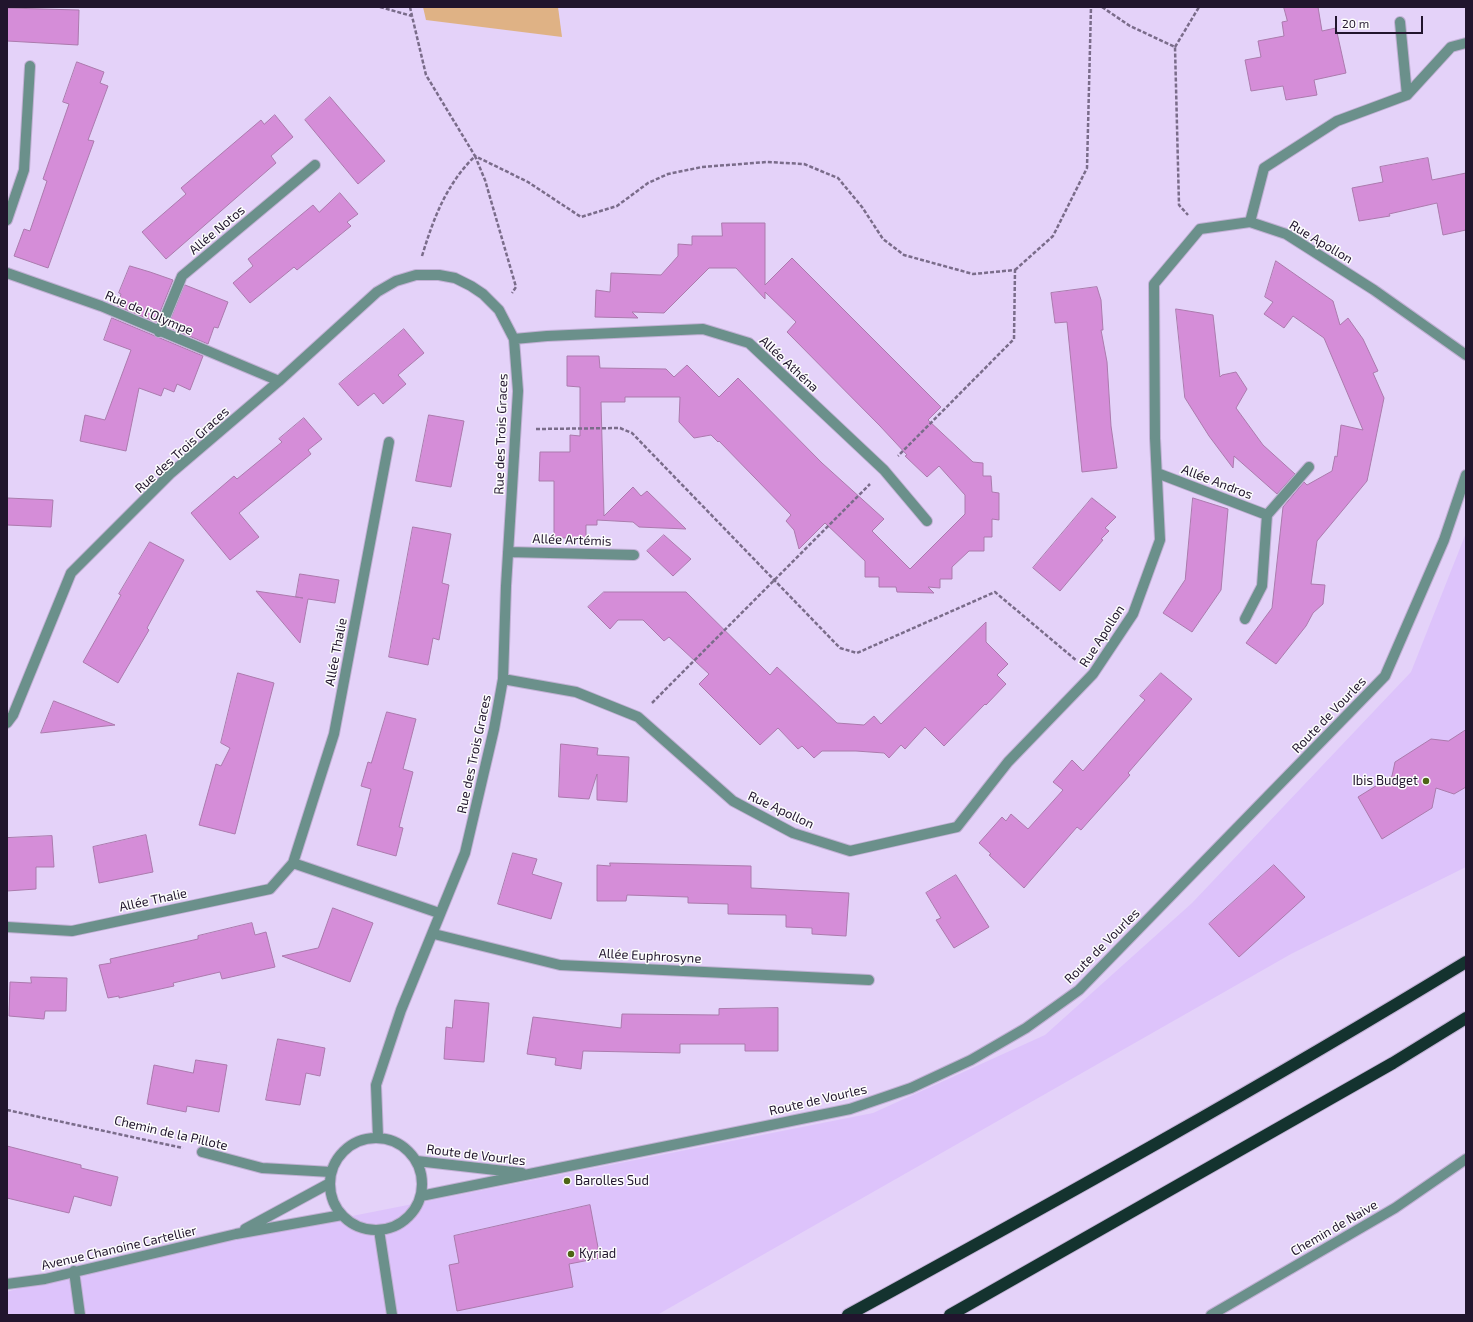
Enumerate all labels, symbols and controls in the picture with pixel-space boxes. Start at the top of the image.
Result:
scale bar [1337,8,1425,34]
text: 20 m [1342,16,1369,30]
street label: Allée Notos [186,202,248,258]
street label: Rue Apollon [1287,217,1355,267]
street label: Rue de l'Olympe [103,287,195,339]
street label: Allée Athéna [756,333,822,395]
street label: Rue des Trois Graces [491,373,511,495]
street label: Rue des Trois Graces [132,404,232,496]
street label: Allée Andros [1179,461,1255,503]
street label: Allée Artémis [532,531,612,549]
street label: Rue Apollon [1076,602,1128,670]
street label: Allée Thalie [322,617,350,687]
street label: Route de Vourles [1289,674,1369,756]
street label: Rue des Trois Graces [454,693,494,815]
place label: Ibis Budget [1352,773,1418,789]
marker: Ibis Budget [1421,776,1431,786]
street label: Rue Apollon [746,788,816,832]
street label: Allée Thalie [118,885,188,915]
street label: Route de Vourles [1061,905,1143,987]
street label: Allée Euphrosyne [598,946,702,966]
street label: Route de Vourles [768,1081,868,1119]
street label: Chemin de la Pillote [113,1112,229,1154]
street label: Route de Vourles [426,1141,526,1169]
place label: Barolles Sud [575,1173,649,1189]
marker: Barolles Sud [562,1176,572,1186]
street label: Chemin de Naive [1288,1197,1380,1259]
street label: Avenue Chanoine Cartellier [40,1223,198,1273]
place label: Kyriad [579,1246,616,1262]
marker: Kyriad [566,1249,576,1259]

